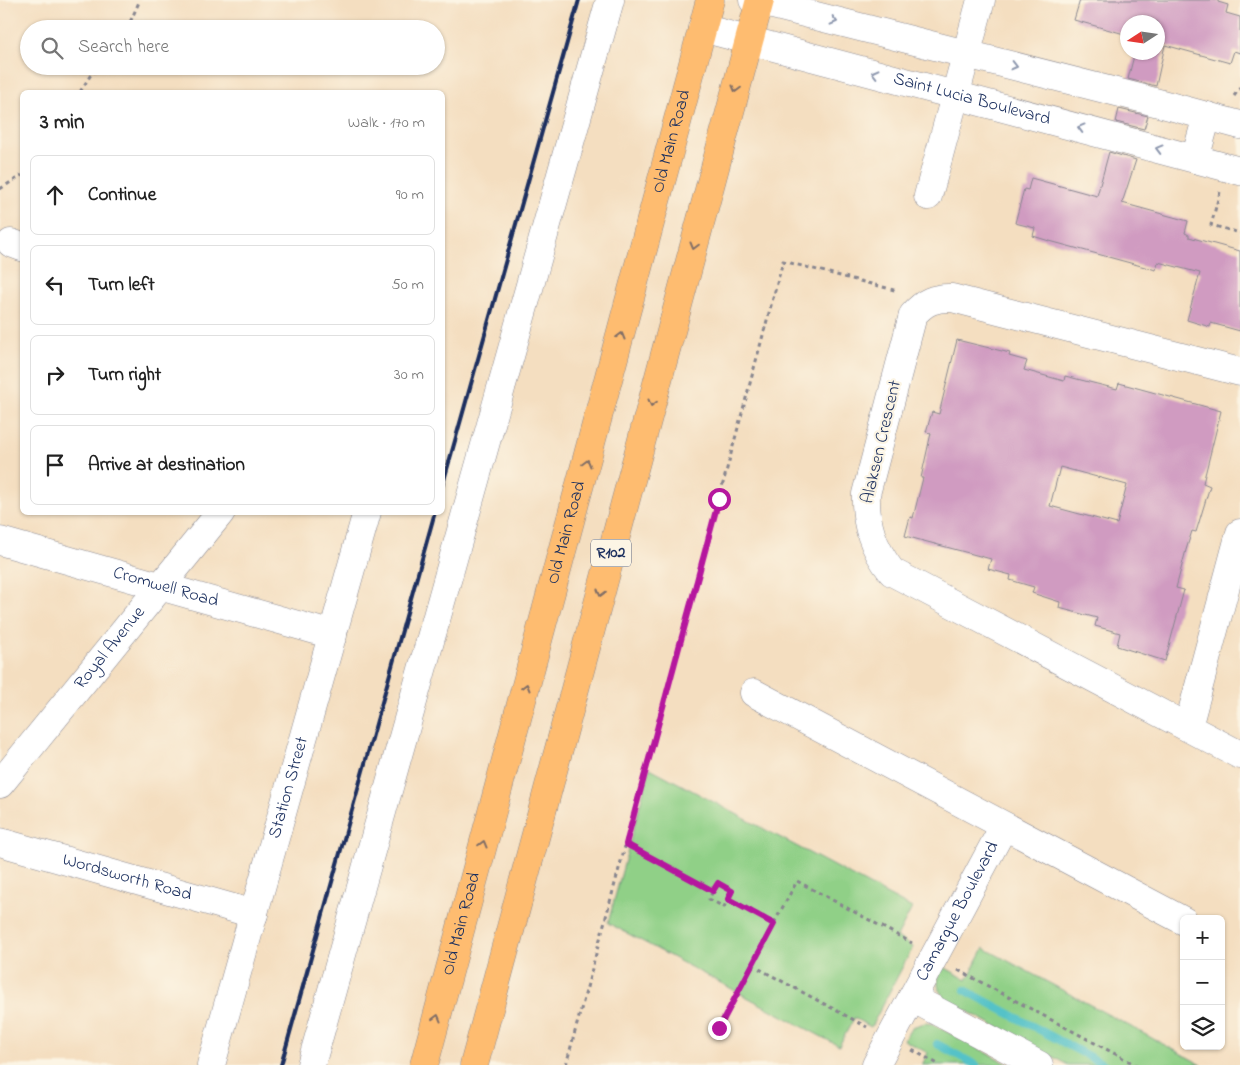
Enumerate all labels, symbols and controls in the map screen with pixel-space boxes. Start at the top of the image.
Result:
one-way arrow [829,15,837,25]
north arrow [1120,15,1165,60]
search box [20,20,445,75]
icon: search [38,34,66,62]
text: Search here [78,34,169,61]
one-way arrow [1009,60,1018,71]
street label: Saint Lucia Boulevard [890,66,1053,133]
one-way arrow [871,69,879,79]
one-way arrow [731,84,742,93]
street label: Old Main Road [646,87,698,196]
text: 3 min [40,108,84,138]
text: Walk · 170 m [348,111,425,135]
one-way arrow [1076,123,1085,134]
one-way arrow [1155,144,1164,155]
icon: ahead [41,181,69,209]
text: Continue [88,182,156,209]
text: 90 m [396,183,424,207]
one-way arrow [689,241,700,250]
icon: left [41,271,69,299]
text: Turn left [88,272,155,299]
text: 50 m [392,273,424,297]
one-way arrow [615,332,625,340]
icon: right [41,361,69,389]
text: Turn right [88,362,161,389]
text: 30 m [394,363,424,387]
street label: Alaksen Crescent [855,378,909,506]
one-way arrow [647,398,657,406]
icon: arrive [41,451,69,479]
text: Arrive at destination [88,452,245,479]
one-way arrow [581,459,591,467]
street label: Old Main Road [541,478,593,587]
route start [708,488,731,511]
road number: R102 [591,540,631,566]
street label: Cromwell Road [110,560,221,615]
one-way arrow [596,589,606,597]
street label: Royal Avenue [69,600,153,695]
one-way arrow [520,683,531,692]
street label: Station Street [262,734,316,842]
street label: Camargue Boulevard [910,837,1006,986]
one-way arrow [478,841,488,849]
street label: Wordsworth Road [59,847,195,909]
street label: Old Main Road [436,869,488,979]
map controls [1180,915,1225,1050]
button: + [1180,915,1225,960]
button: − [1180,960,1225,1005]
button: layers [1180,1005,1225,1050]
one-way arrow [431,1014,441,1022]
route end [708,1017,731,1040]

